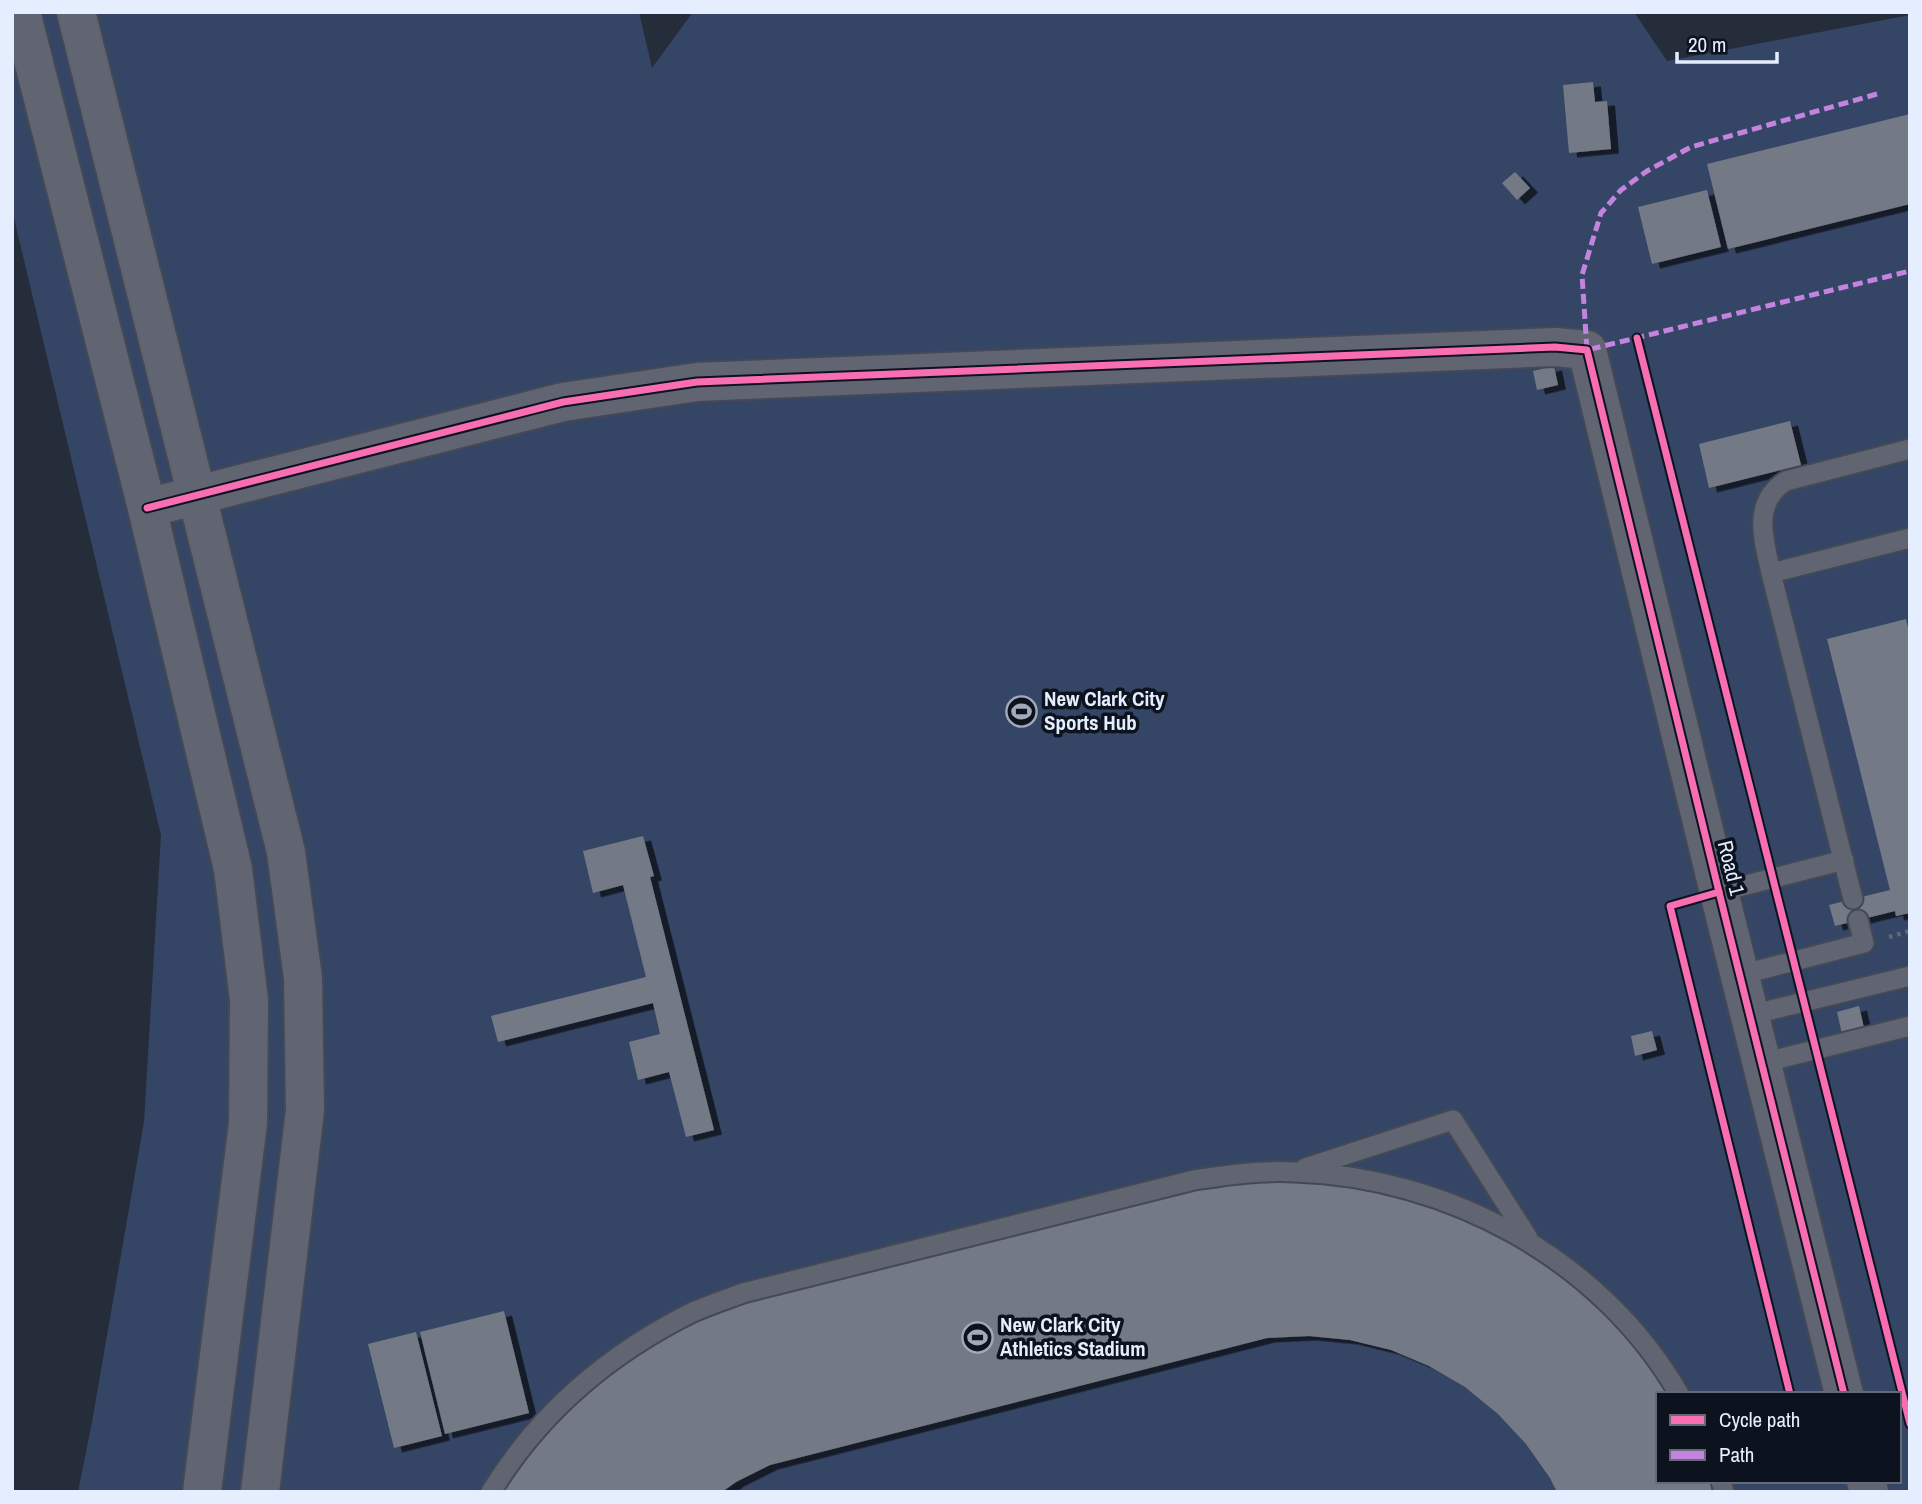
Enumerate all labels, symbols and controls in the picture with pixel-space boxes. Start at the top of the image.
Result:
scale bar [1677,21,1777,65]
text: 20 m [1688,30,1726,59]
place label: New Clark City Sports Hub [1044,684,1165,737]
sports icon: New Clark City Sports Hub [1004,694,1038,728]
street label: Road 1 [1711,837,1752,899]
place label: New Clark City Athletics Stadium [1000,1310,1145,1363]
sports icon: New Clark City Athletics Stadium [960,1320,994,1354]
legend [1656,1392,1901,1483]
text: Cycle path [1719,1405,1800,1434]
text: Path [1719,1440,1754,1469]

